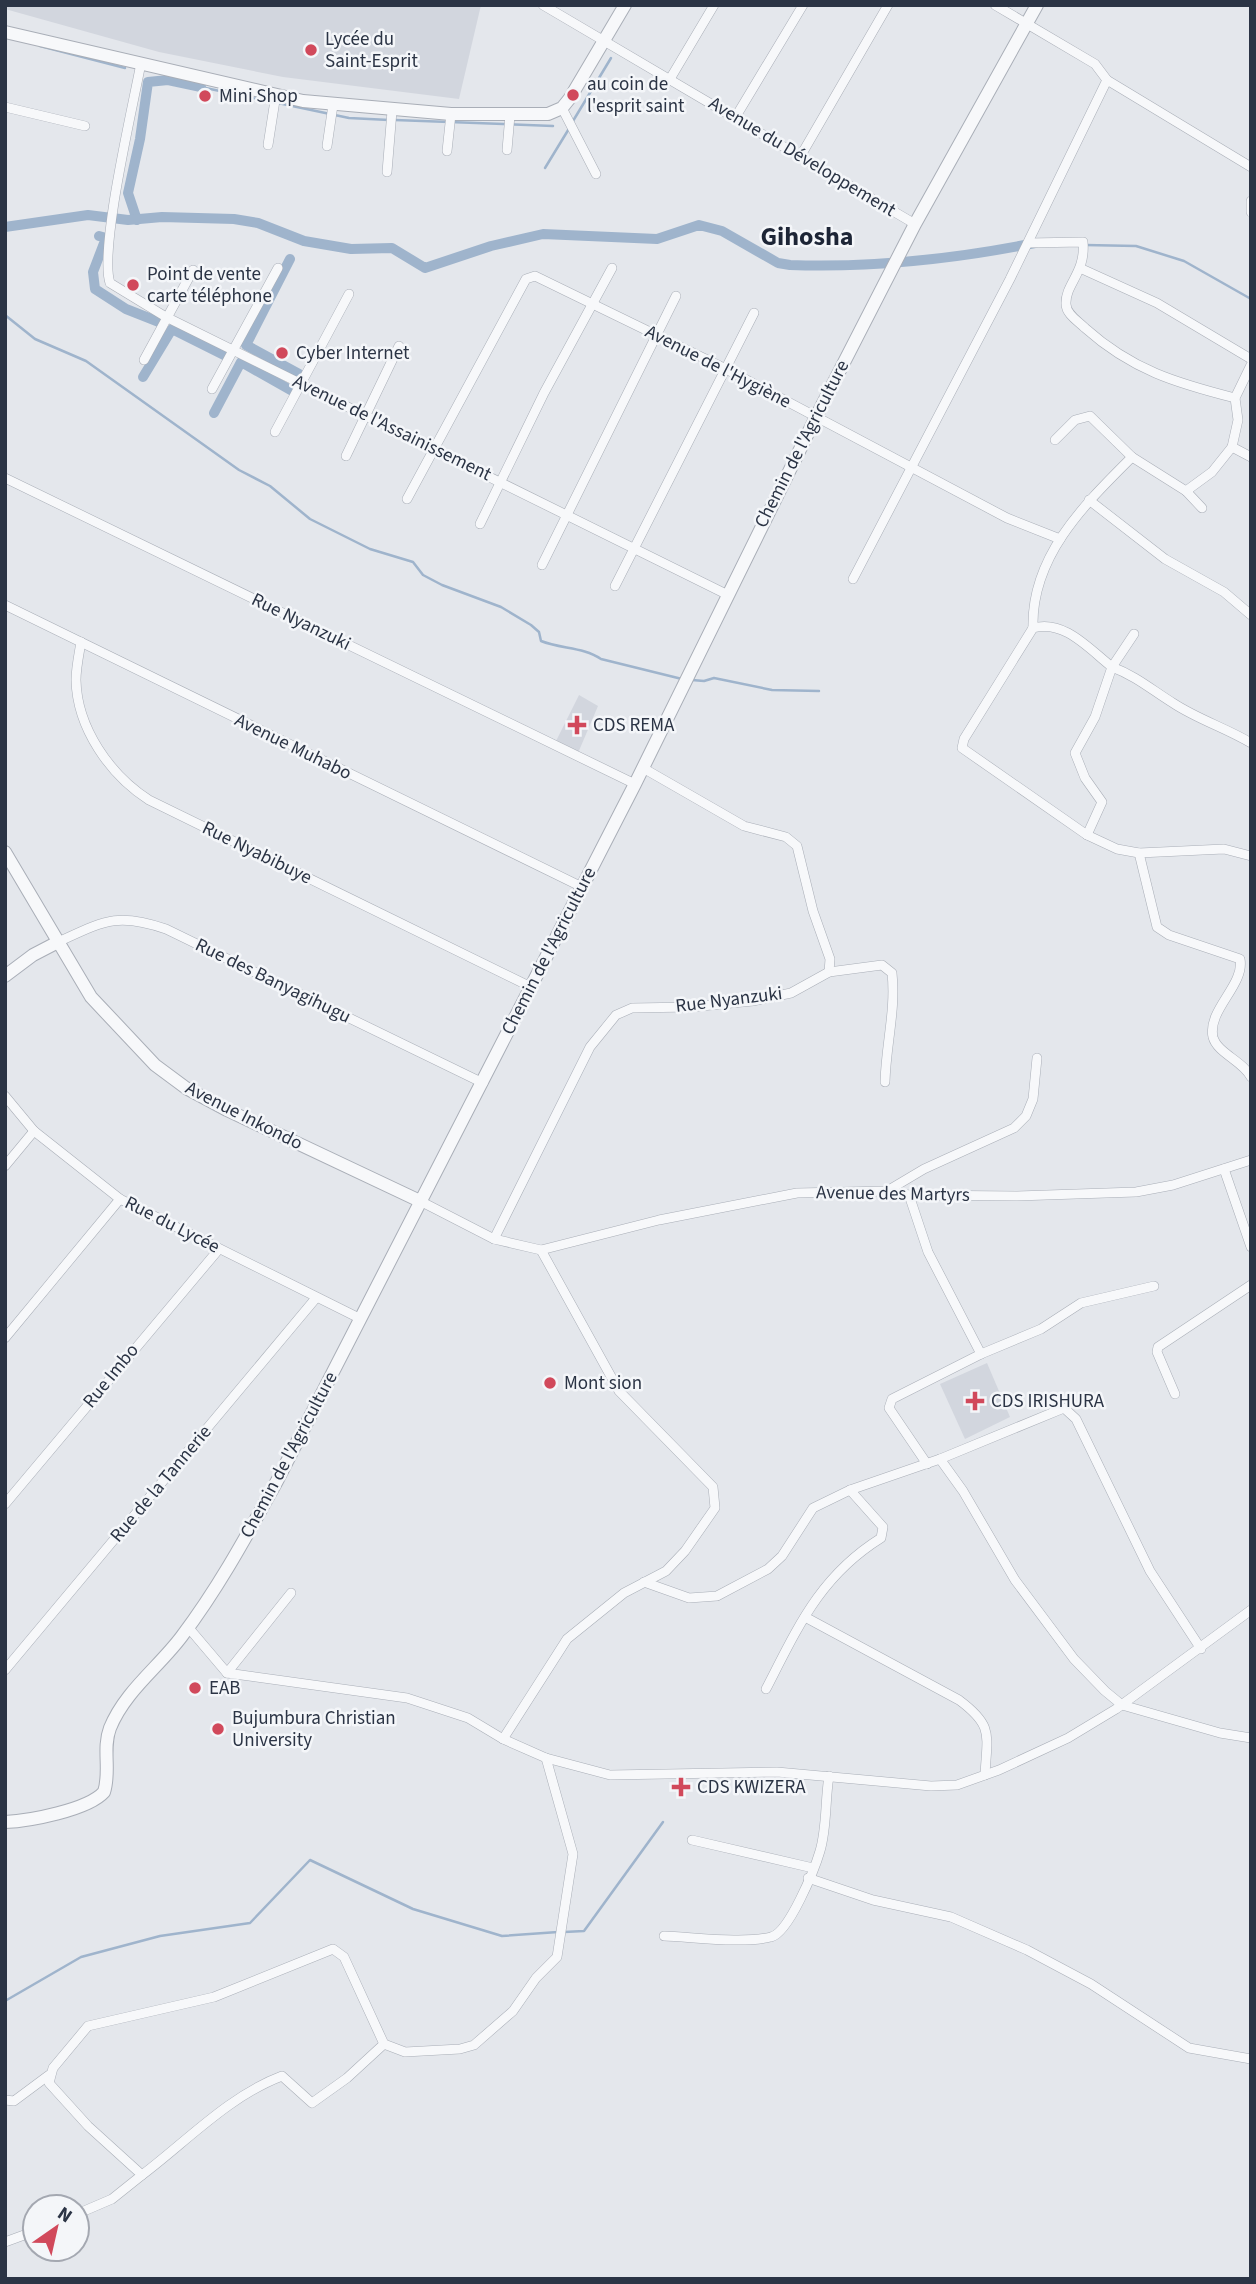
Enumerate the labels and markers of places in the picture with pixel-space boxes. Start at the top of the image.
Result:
place label: Lycée du Saint-Esprit [325,26,418,75]
marker: Lycée du Saint-Esprit [303,42,319,58]
place label: au coin de l'esprit saint [587,71,685,120]
place label: Mini Shop [219,83,298,110]
marker: au coin de l'esprit saint [565,87,581,103]
marker: Mini Shop [197,88,213,104]
place label: Point de vente carte téléphone [147,261,272,310]
marker: Point de vente carte téléphone [125,277,141,293]
place label: Cyber Internet [296,340,410,367]
marker: Cyber Internet [274,345,290,361]
place label: CDS REMA [593,712,675,739]
marker: CDS REMA [567,715,587,735]
place label: Mont sion [564,1370,642,1397]
marker: Mont sion [542,1375,558,1391]
place label: CDS IRISHURA [991,1388,1105,1415]
marker: CDS IRISHURA [965,1391,985,1411]
place label: EAB [209,1675,241,1702]
marker: EAB [187,1680,203,1696]
place label: Bujumbura Christian University [232,1705,396,1754]
marker: Bujumbura Christian University [210,1721,226,1737]
place label: CDS KWIZERA [697,1774,806,1801]
marker: CDS KWIZERA [671,1777,691,1797]

